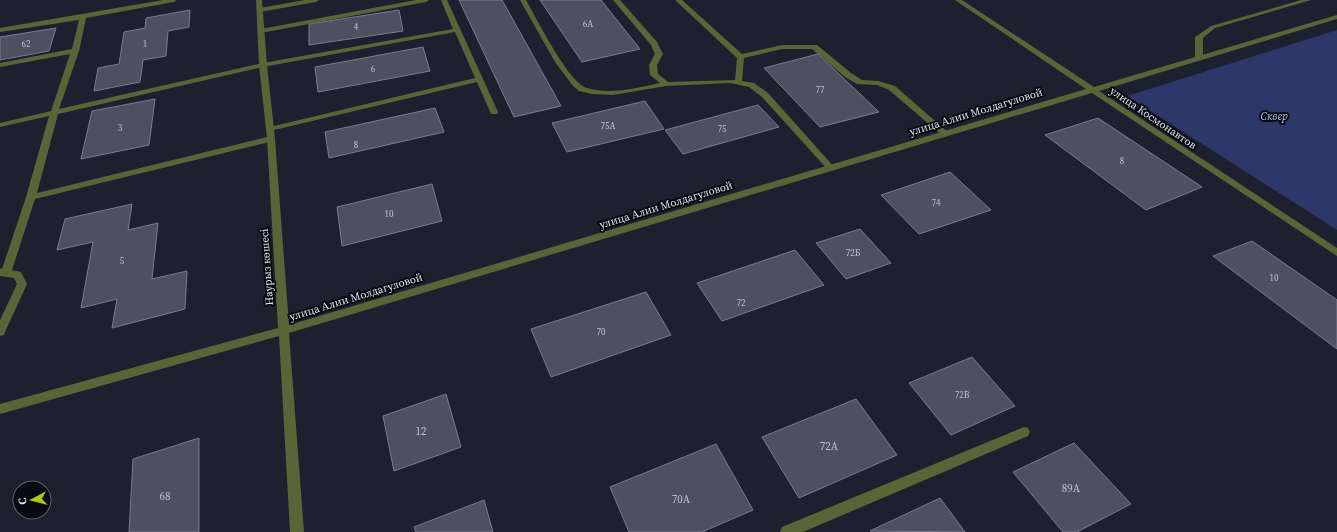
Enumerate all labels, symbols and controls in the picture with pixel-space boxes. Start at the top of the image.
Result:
house number: 6А [583,18,593,30]
house number: 4 [354,21,359,33]
house number: 62 [21,38,31,50]
house number: 1 [143,38,147,50]
house number: 6 [371,63,376,75]
street label: улица Космонавтов [1107,83,1200,153]
house number: 77 [815,84,825,96]
street label: улица Алии Молдагуловой [908,85,1044,139]
park label: Сквер [1260,109,1288,124]
house number: 75А [601,120,616,132]
house number: 3 [118,122,123,134]
house number: 75 [717,123,727,135]
house number: 8 [354,139,359,151]
house number: 8 [1120,155,1125,167]
street label: улица Алии Молдагуловой [598,178,734,232]
house number: 74 [931,197,941,209]
house number: 10 [384,208,394,220]
street label: Наурыз көшесі [257,228,277,306]
house number: 72Б [846,247,861,259]
house number: 5 [120,255,125,267]
street label: улица Алии Молдагуловой [288,270,424,324]
house number: 10 [1269,272,1279,284]
house number: 72 [736,297,746,309]
house number: 70 [596,326,606,338]
house number: 72В [955,389,970,401]
house number: 12 [416,424,427,439]
house number: 72А [820,439,839,454]
north arrow [12,480,52,520]
house number: 89А [1062,481,1081,496]
house number: 68 [160,489,171,504]
house number: 70А [672,492,691,507]
text: С [15,497,30,505]

